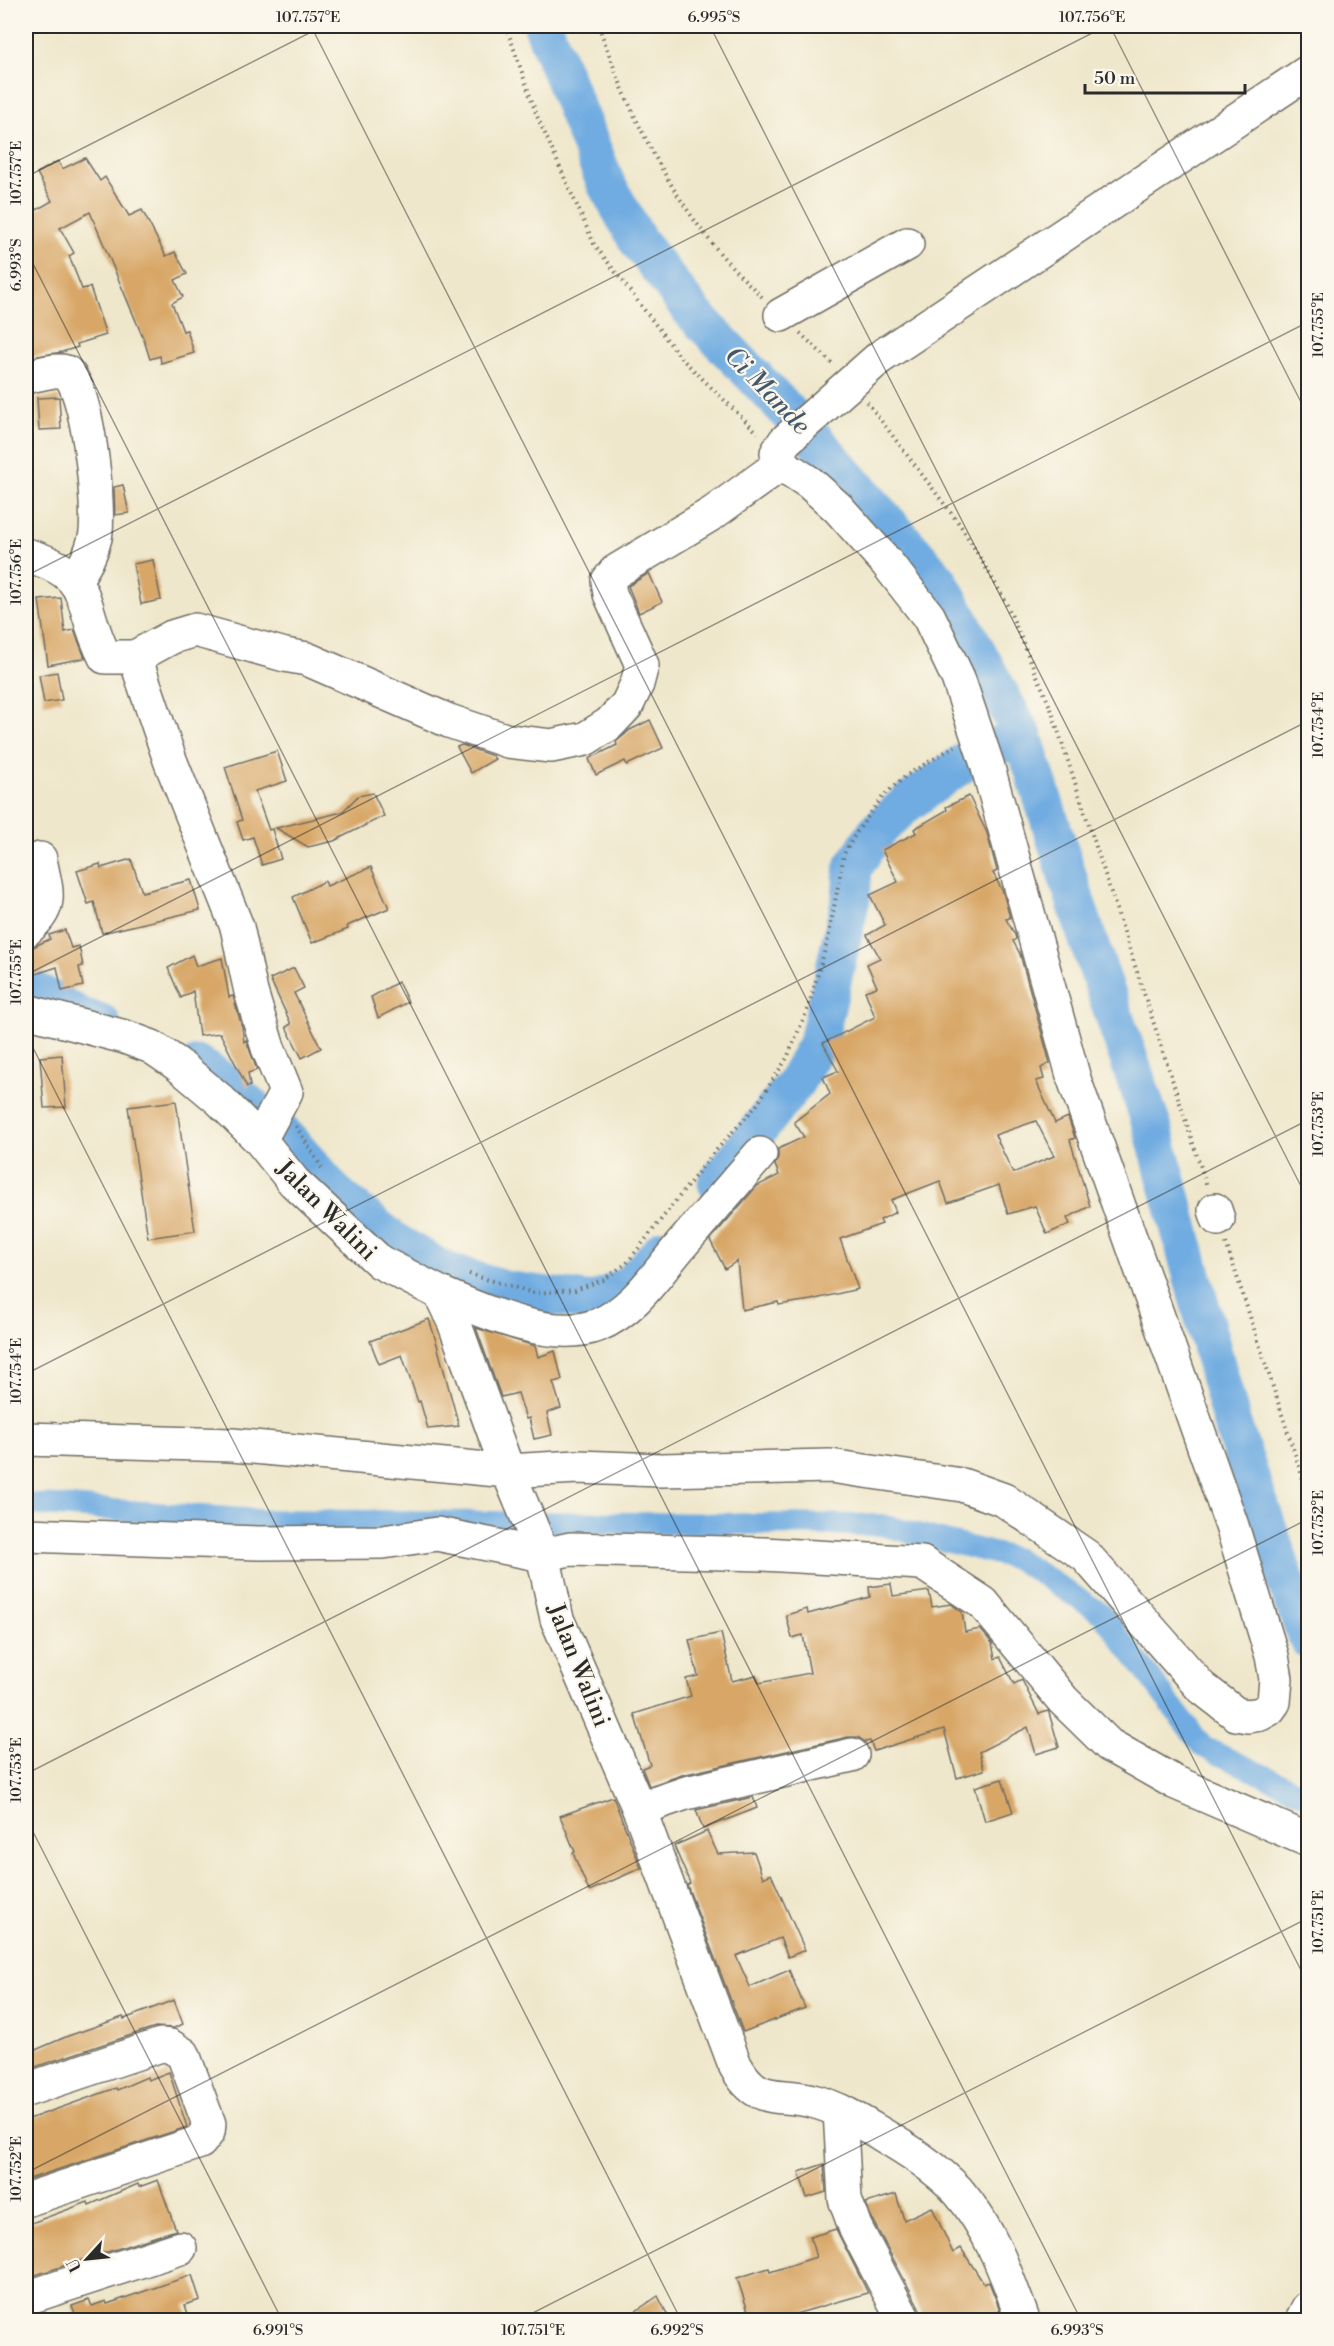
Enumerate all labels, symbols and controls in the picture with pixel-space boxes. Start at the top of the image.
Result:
text: 107.757°E [276,8,340,27]
text: 6.995°S [688,8,740,27]
text: 107.756°E [1059,8,1125,27]
scale bar [1085,57,1246,95]
text: 50 m [1094,67,1136,90]
text: 107.757°E [7,141,26,205]
text: 6.993°S [7,239,26,292]
text: 107.755°E [1309,292,1328,358]
water label: Ci Mande [718,340,817,441]
text: 107.756°E [7,539,26,605]
text: 107.754°E [1309,692,1328,758]
text: 107.755°E [7,939,26,1005]
text: 107.753°E [1309,1091,1328,1157]
street label: Jalan Walini [269,1153,383,1267]
text: 107.754°E [7,1338,26,1404]
text: 107.752°E [1309,1490,1328,1556]
street label: Jalan Walini [539,1598,616,1732]
text: 107.753°E [7,1737,26,1803]
text: 107.751°E [1309,1890,1328,1954]
text: 107.752°E [7,2136,26,2202]
north arrow [57,2229,117,2289]
text: U [63,2255,86,2275]
text: 6.991°S [253,2321,303,2340]
text: 107.751°E [501,2321,565,2340]
text: 6.992°S [650,2321,704,2340]
text: 6.993°S [1051,2321,1104,2340]

